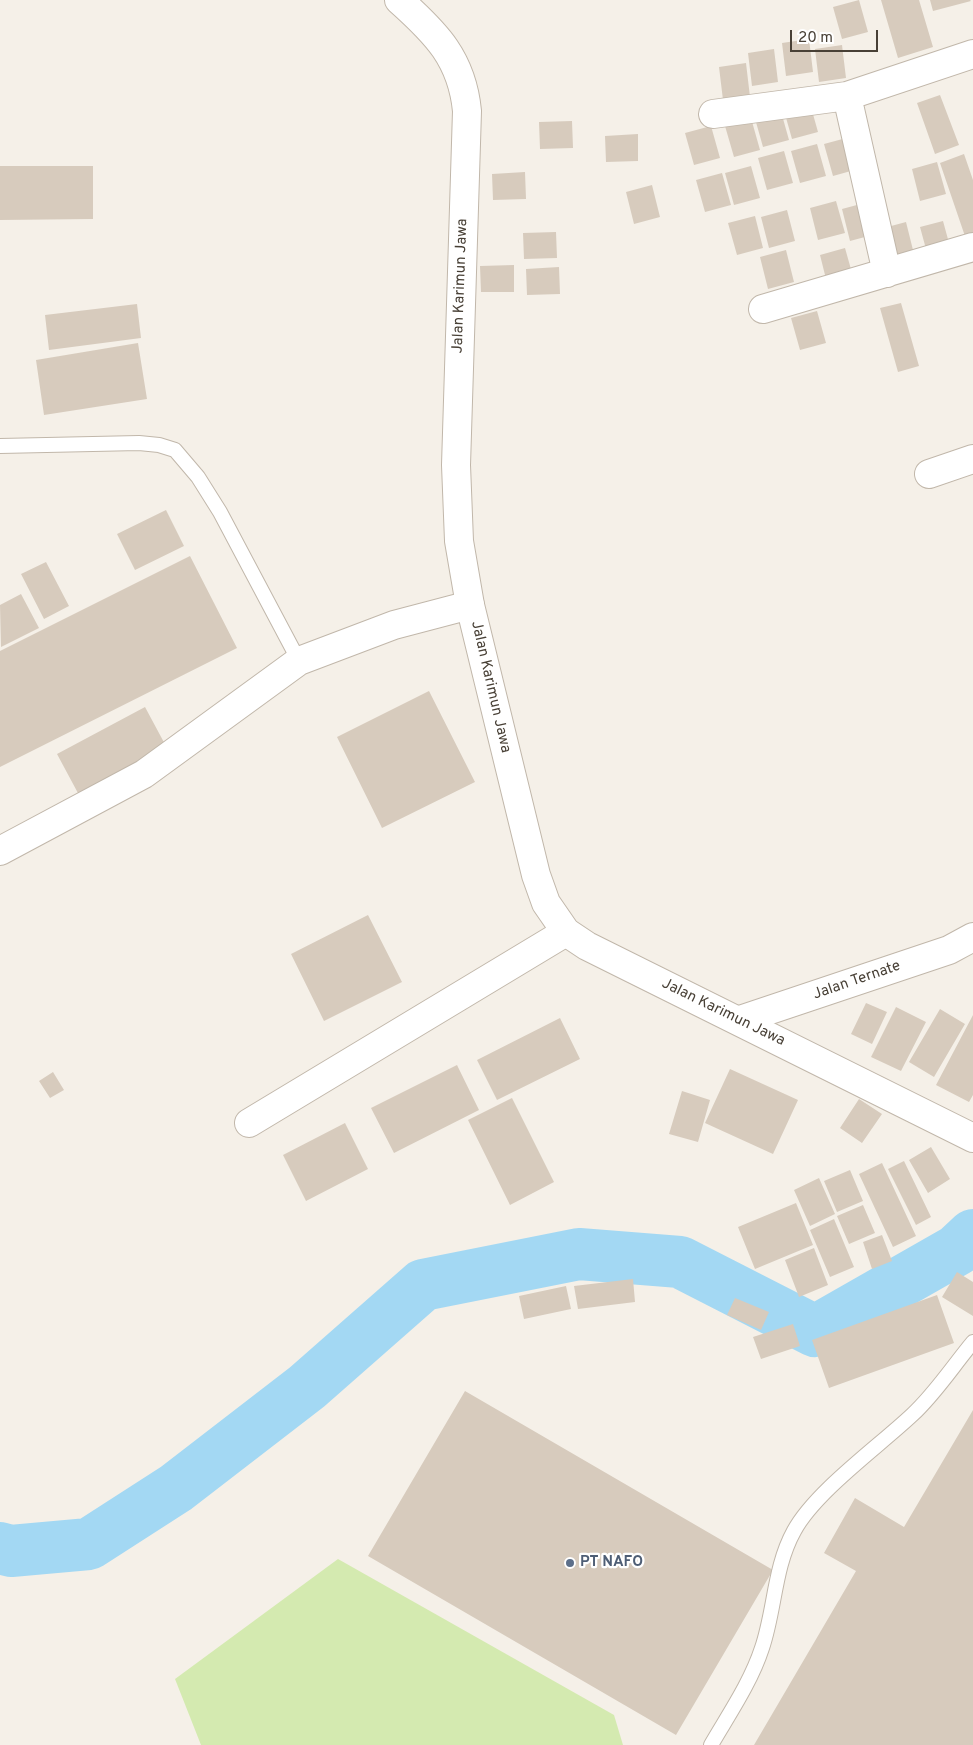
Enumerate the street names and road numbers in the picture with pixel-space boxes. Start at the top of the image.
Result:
street label: Jalan Karimun Jawa [450,218,472,354]
street label: Jalan Karimun Jawa [466,619,514,755]
street label: Jalan Ternate [811,958,903,1004]
street label: Jalan Karimun Jawa [658,975,788,1051]

